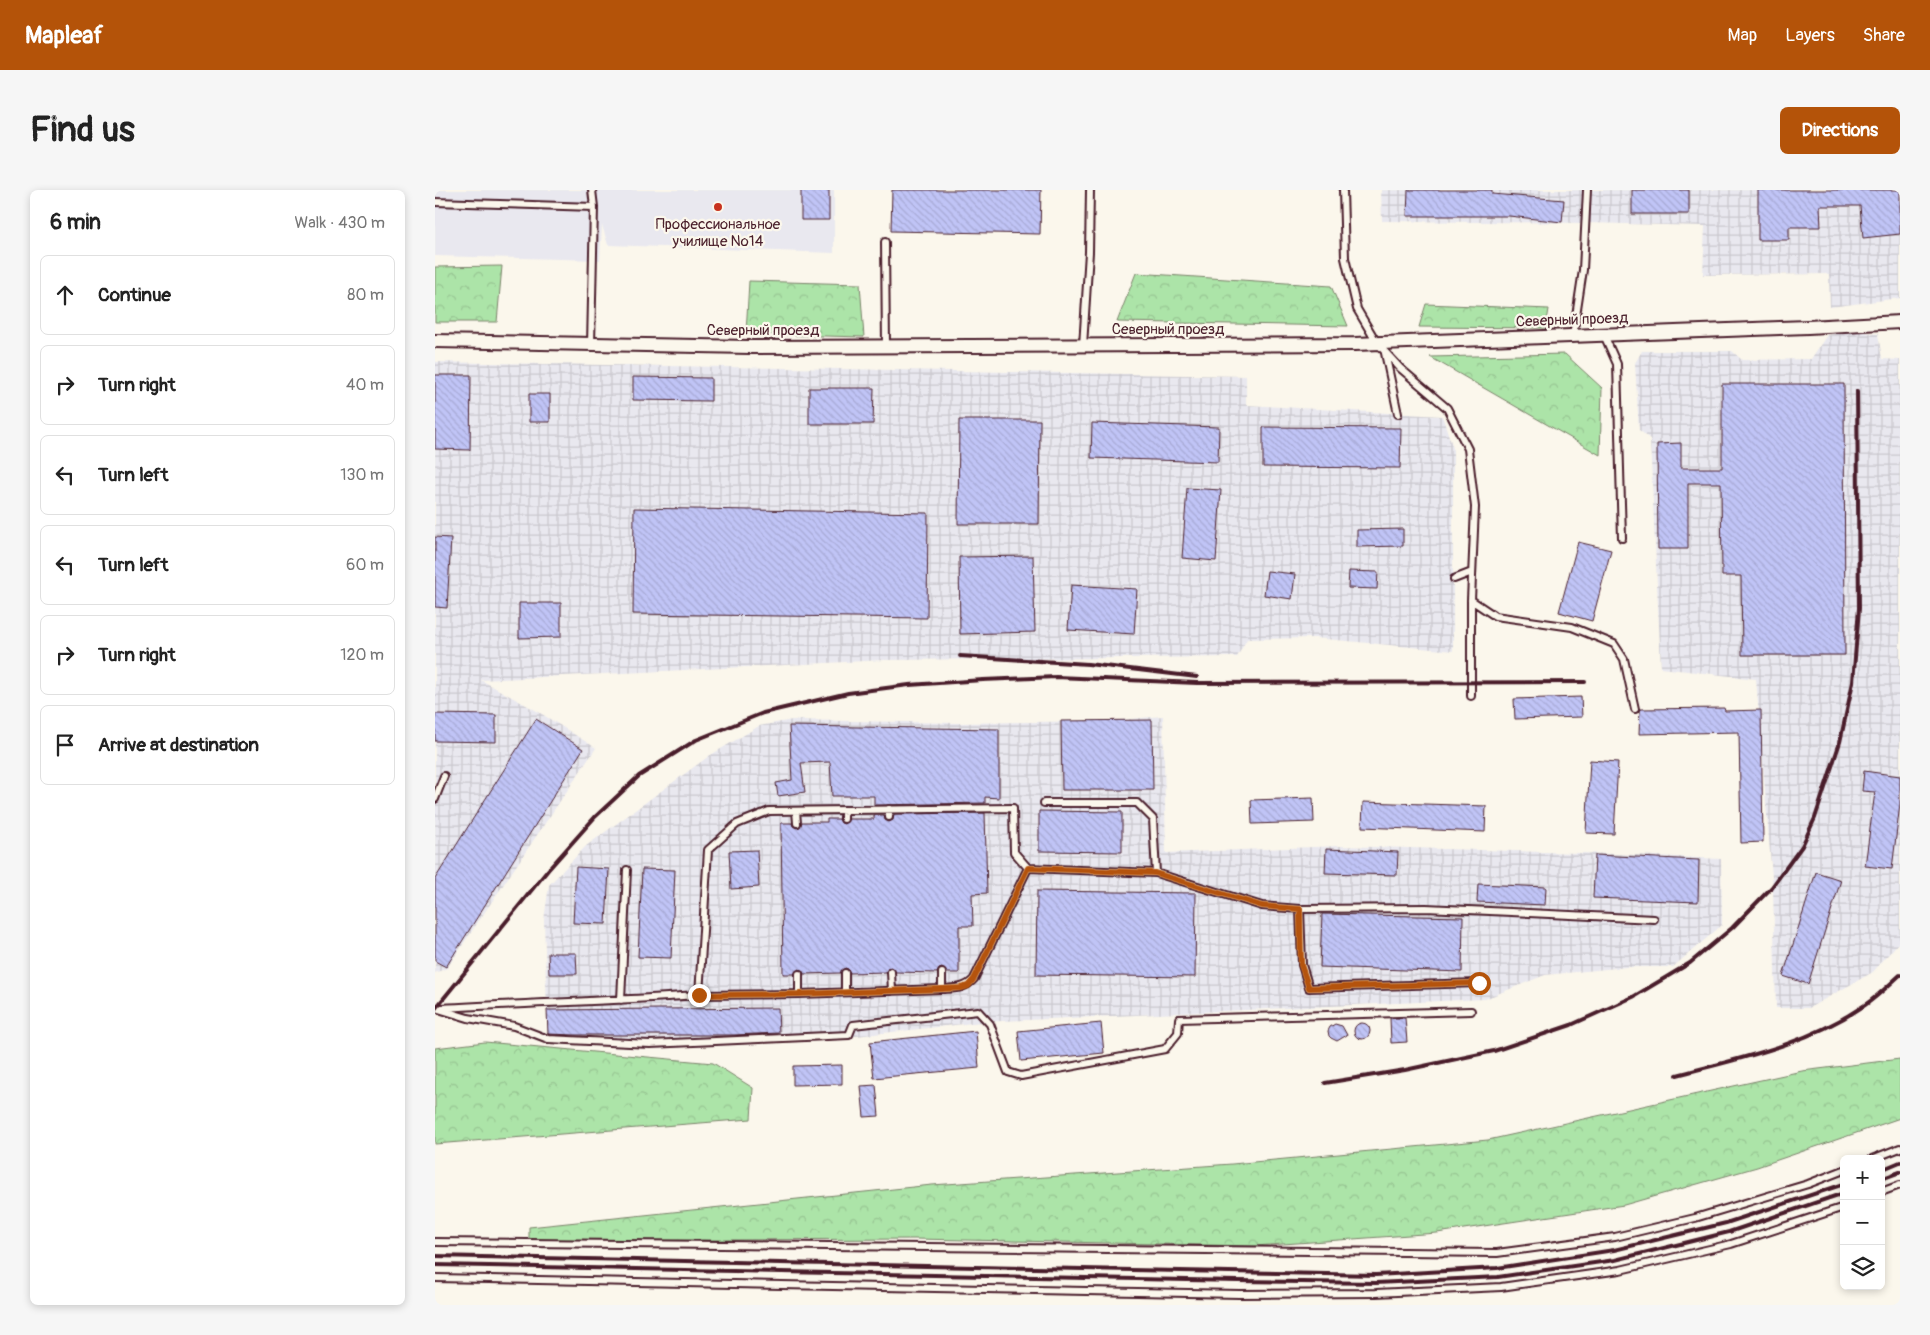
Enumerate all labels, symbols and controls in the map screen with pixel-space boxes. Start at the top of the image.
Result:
text: Mapleaf [25,21,103,50]
text: Map [1728,24,1757,47]
text: Layers [1785,24,1835,47]
text: Share [1863,24,1905,47]
button: Directions [1780,107,1900,154]
text: Find us [30,108,135,152]
marker: Профессиональное училище №14 [712,201,724,213]
text: 6 min [50,209,101,236]
text: Walk · 430 m [294,213,385,233]
place label: Профессиональное училище №14 [656,215,781,251]
icon: ahead [51,281,79,309]
text: Continue [98,283,171,307]
text: 80 m [347,285,384,305]
street label: Северный проезд [1515,309,1629,331]
street label: Северный проезд [1112,320,1224,339]
street label: Северный проезд [707,321,819,340]
icon: right [51,371,79,399]
text: Turn right [98,373,176,397]
text: 40 m [346,375,384,395]
icon: left [51,461,79,489]
text: Turn left [98,463,168,487]
text: 130 m [340,465,384,485]
icon: left [51,551,79,579]
text: Turn left [98,553,168,577]
text: 60 m [346,555,384,575]
icon: right [51,641,79,669]
text: Turn right [98,643,176,667]
text: 120 m [340,645,384,665]
icon: arrive [51,731,79,759]
text: Arrive at destination [98,733,259,757]
route start [1468,972,1491,995]
route end [688,984,711,1007]
map controls [1840,1155,1885,1290]
button: + [1840,1155,1885,1200]
button: − [1840,1200,1885,1245]
button: layers [1840,1245,1885,1290]

